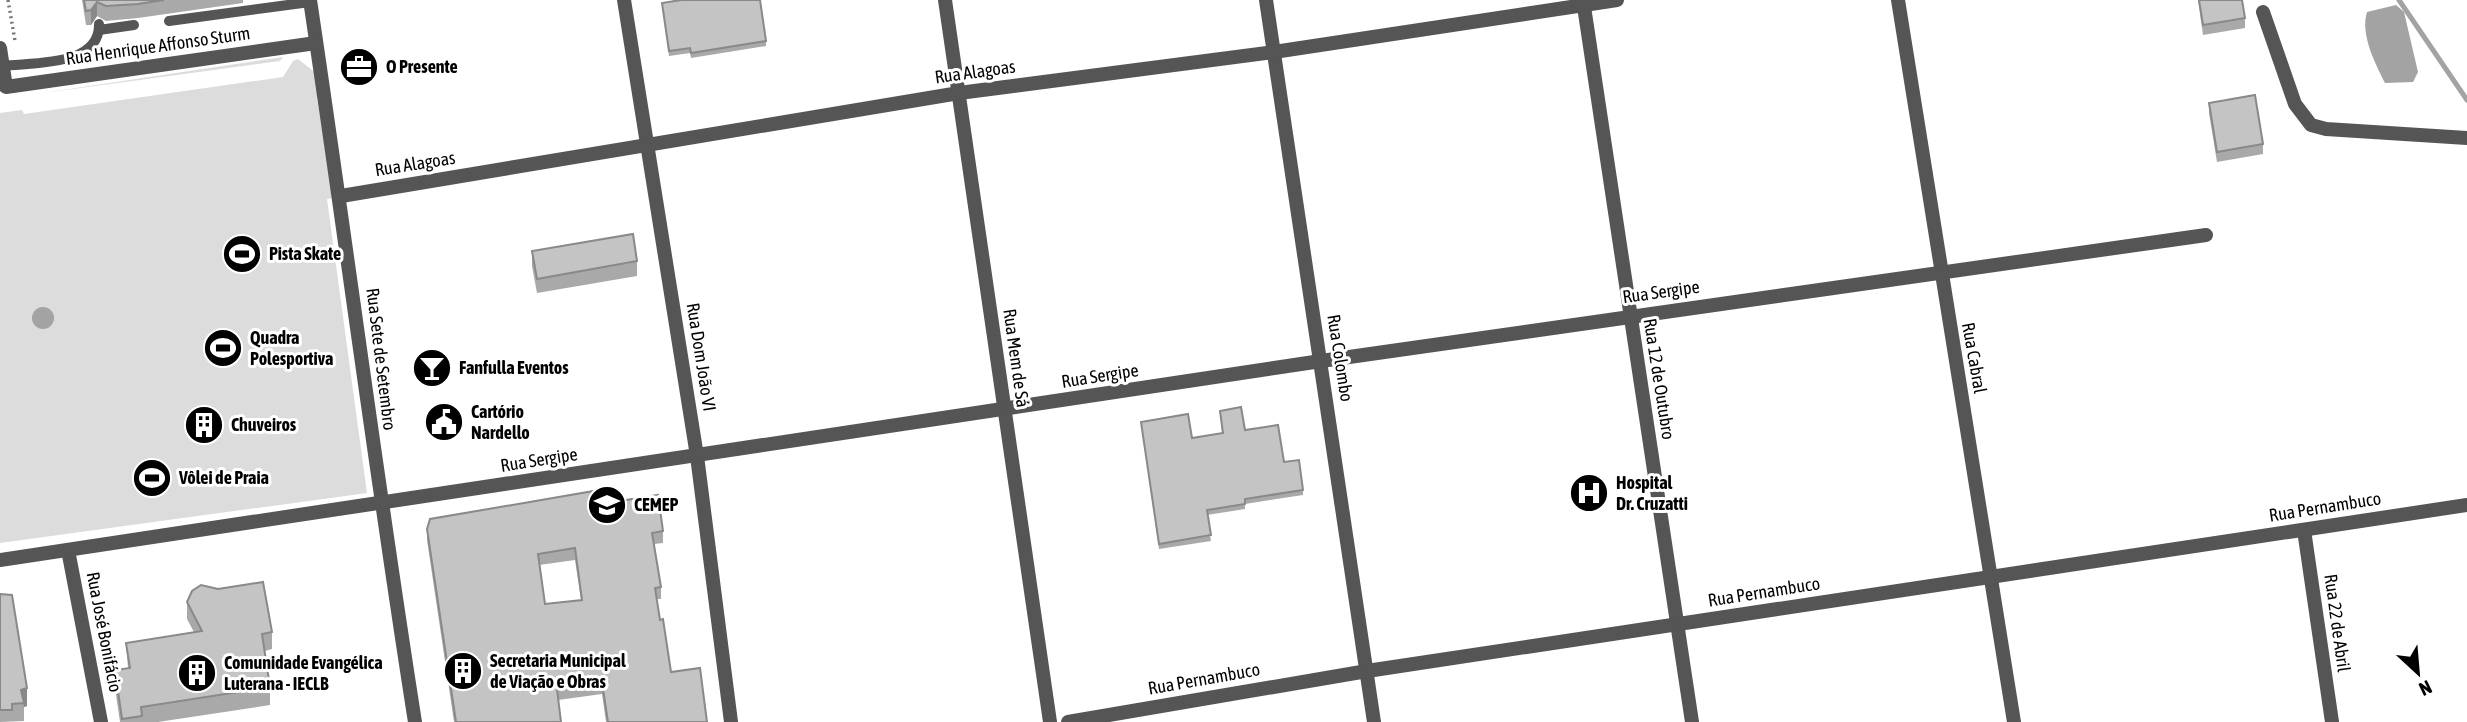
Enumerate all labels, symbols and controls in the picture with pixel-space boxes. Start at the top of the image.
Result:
street label: Rua Henrique Affonso Sturm [64,22,251,69]
office icon: O Presente [338,46,380,88]
street label: Rua Alagoas [933,55,1017,88]
place label: O Presente [386,56,458,77]
street label: Rua Alagoas [373,147,457,180]
sports icon: Pista Skate [221,233,263,275]
place label: Pista Skate [269,243,341,264]
street label: Rua Sergipe [1621,276,1701,307]
street label: Rua Sete de Setembro [362,287,401,431]
street label: Rua Dom João VI [683,301,720,413]
street label: Rua Mem de Sá [999,307,1034,409]
street label: Rua Colombo [1323,313,1358,403]
street label: Rua 12 de Outubro [1640,317,1679,441]
street label: Rua Cabral [1958,321,1991,395]
sports icon: Quadra Polesportiva [202,327,244,369]
place label: Quadra Polesportiva [250,327,333,369]
bar icon: Fanfulla Eventos [411,347,453,389]
place label: Fanfulla Eventos [459,357,569,378]
street label: Rua Sergipe [1060,359,1140,392]
public building icon: Cartório Nardello [423,401,465,443]
place label: Cartório Nardello [471,401,530,443]
building icon: Chuveiros [183,404,225,446]
place label: Chuveiros [231,414,297,435]
street label: Rua Sergipe [499,443,579,476]
sports icon: Vôlei de Praia [131,457,173,499]
place label: Vôlei de Praia [178,467,269,488]
hospital icon: Hospital Dr. Cruzatti [1568,472,1610,514]
place label: Hospital Dr. Cruzatti [1616,472,1688,514]
school or university icon: CEMEP [586,484,628,526]
street label: Rua Pernambuco [2267,487,2382,526]
place label: CEMEP [634,494,678,515]
street label: Rua José Bonifácio [83,570,126,694]
street label: Rua Pernambuco [1706,572,1821,611]
street label: Rua 22 de Abril [2320,573,2355,673]
north arrow [2383,638,2453,708]
building icon: Secretaria Municipal de Viação e Obras [442,650,484,692]
place label: Secretaria Municipal de Viação e Obras [490,650,626,692]
building icon: Comunidade Evangélica Luterana - IECLB [176,652,218,694]
place label: Comunidade Evangélica Luterana - IECLB [224,652,383,694]
street label: Rua Pernambuco [1146,658,1261,699]
text: N [2416,676,2435,701]

